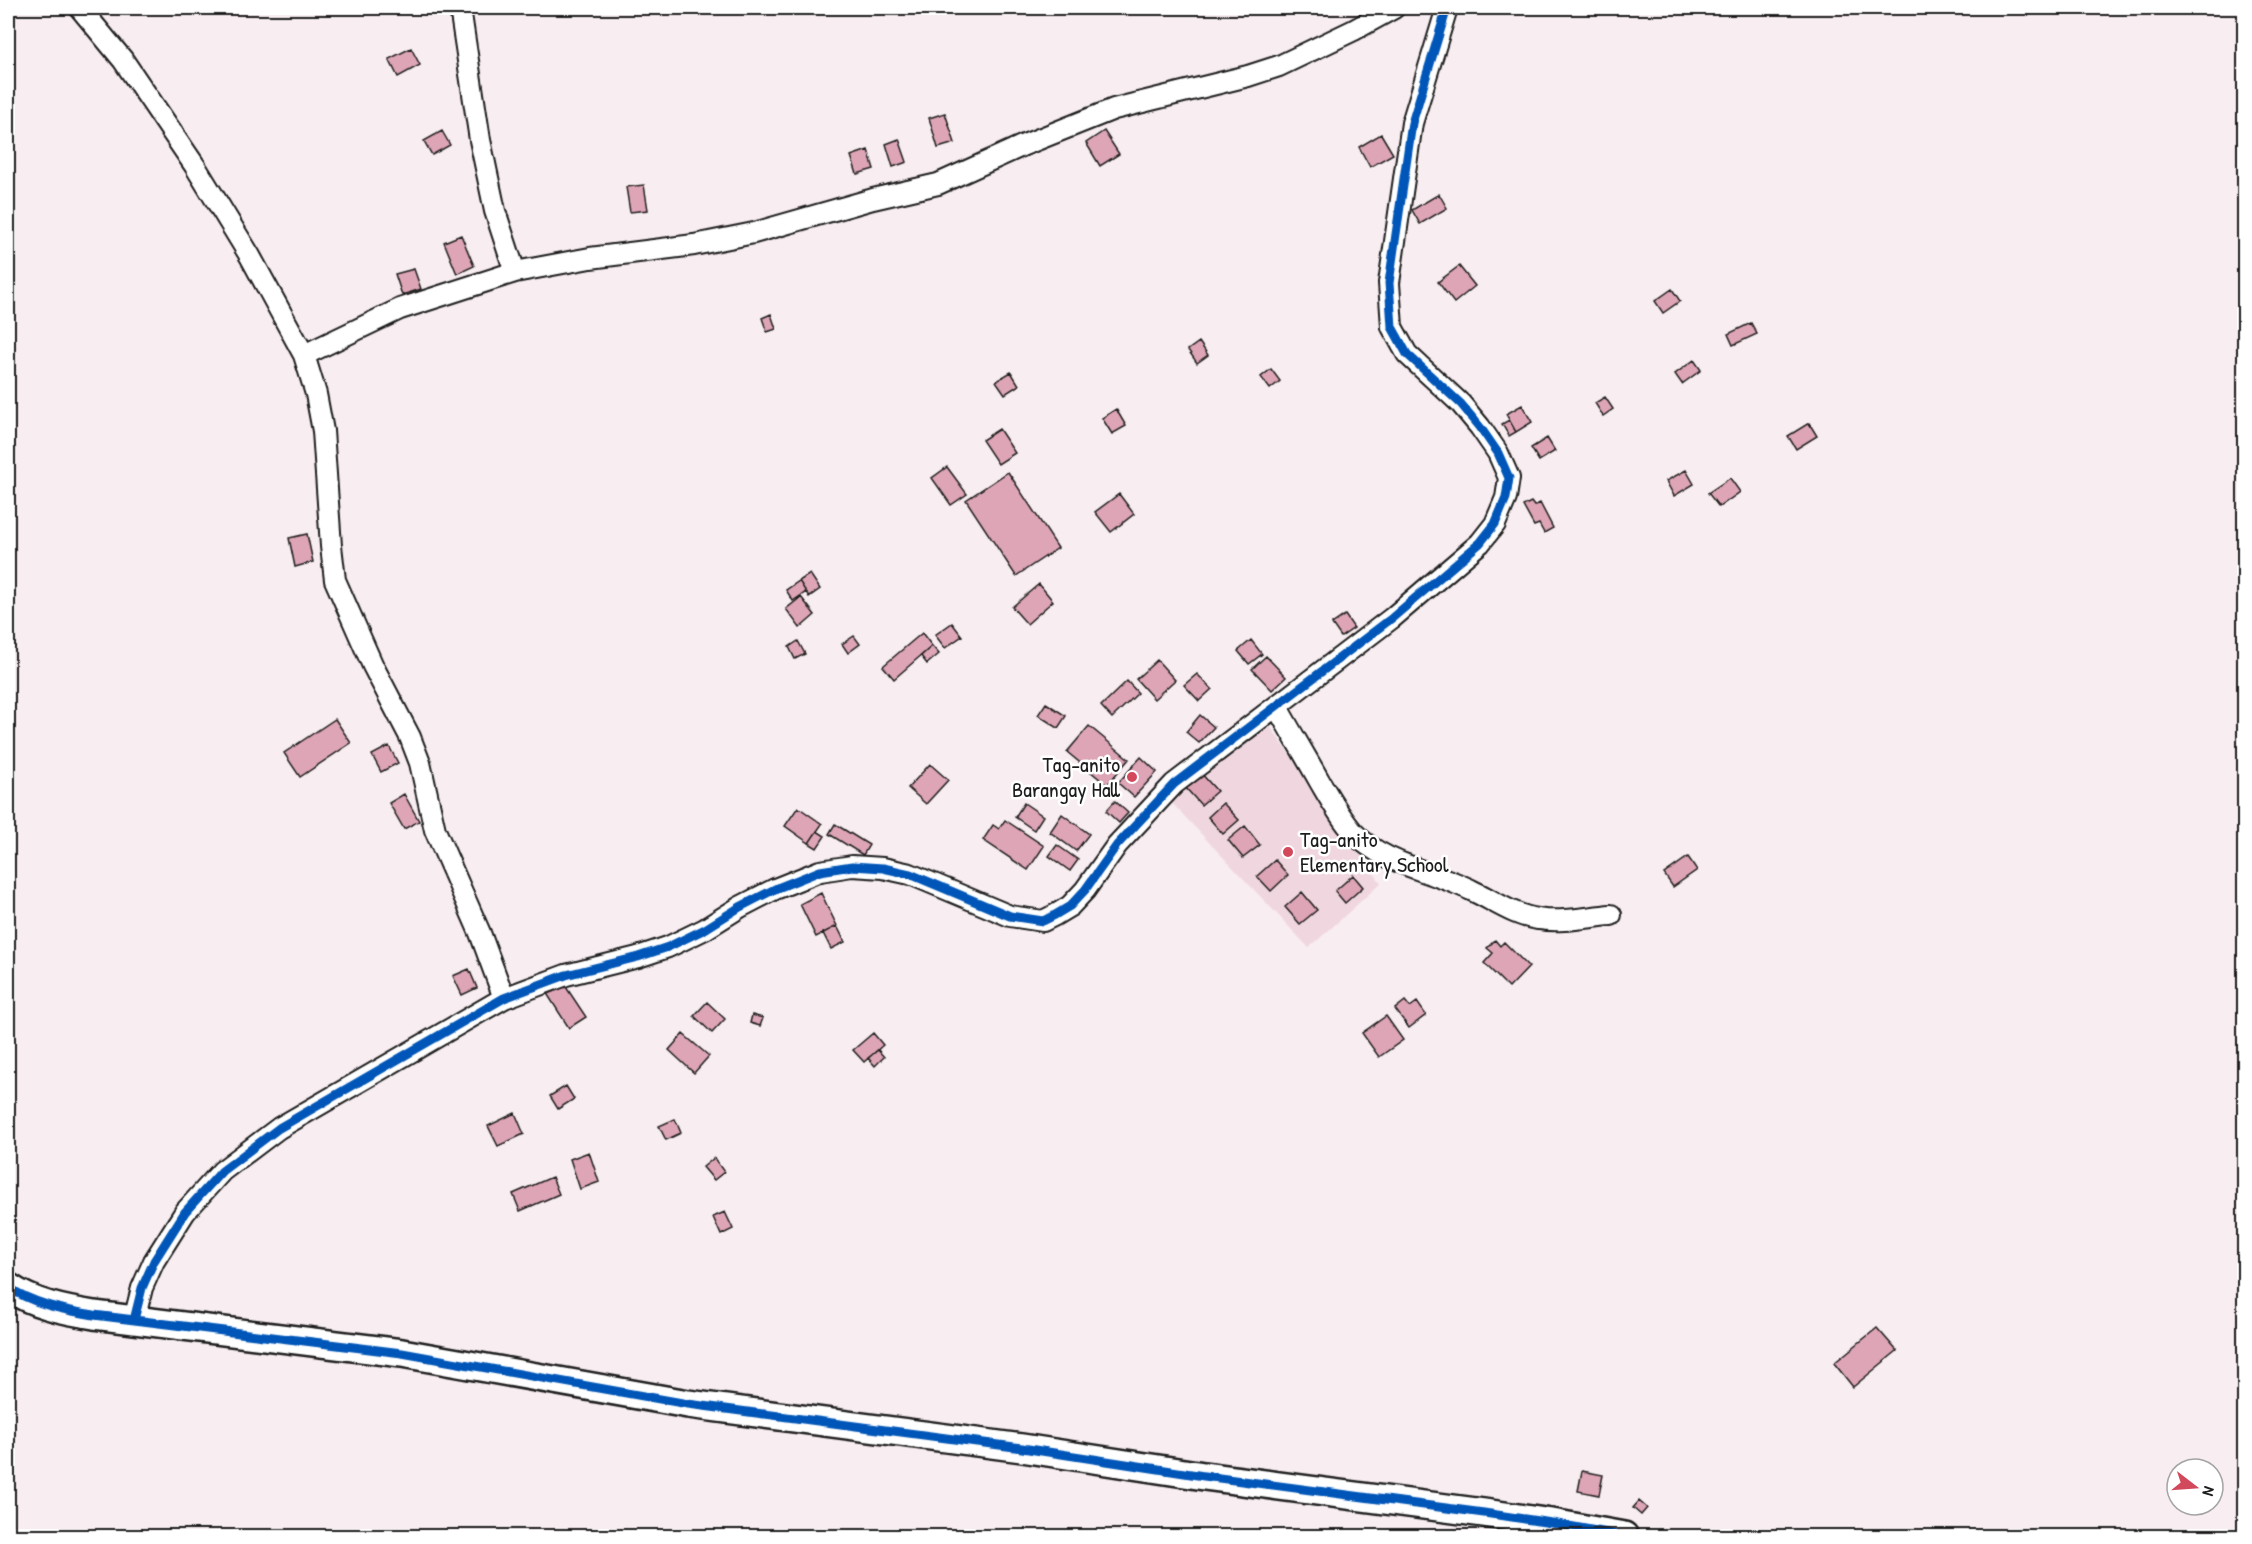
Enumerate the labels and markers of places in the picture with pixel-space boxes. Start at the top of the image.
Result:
place label: Tag-anito Barangay Hall [1012,749,1121,804]
marker: Tag-anito Barangay Hall [1125,770,1139,784]
place label: Tag-anito Elementary School [1300,824,1449,879]
marker: Tag-anito Elementary School [1281,845,1295,859]

